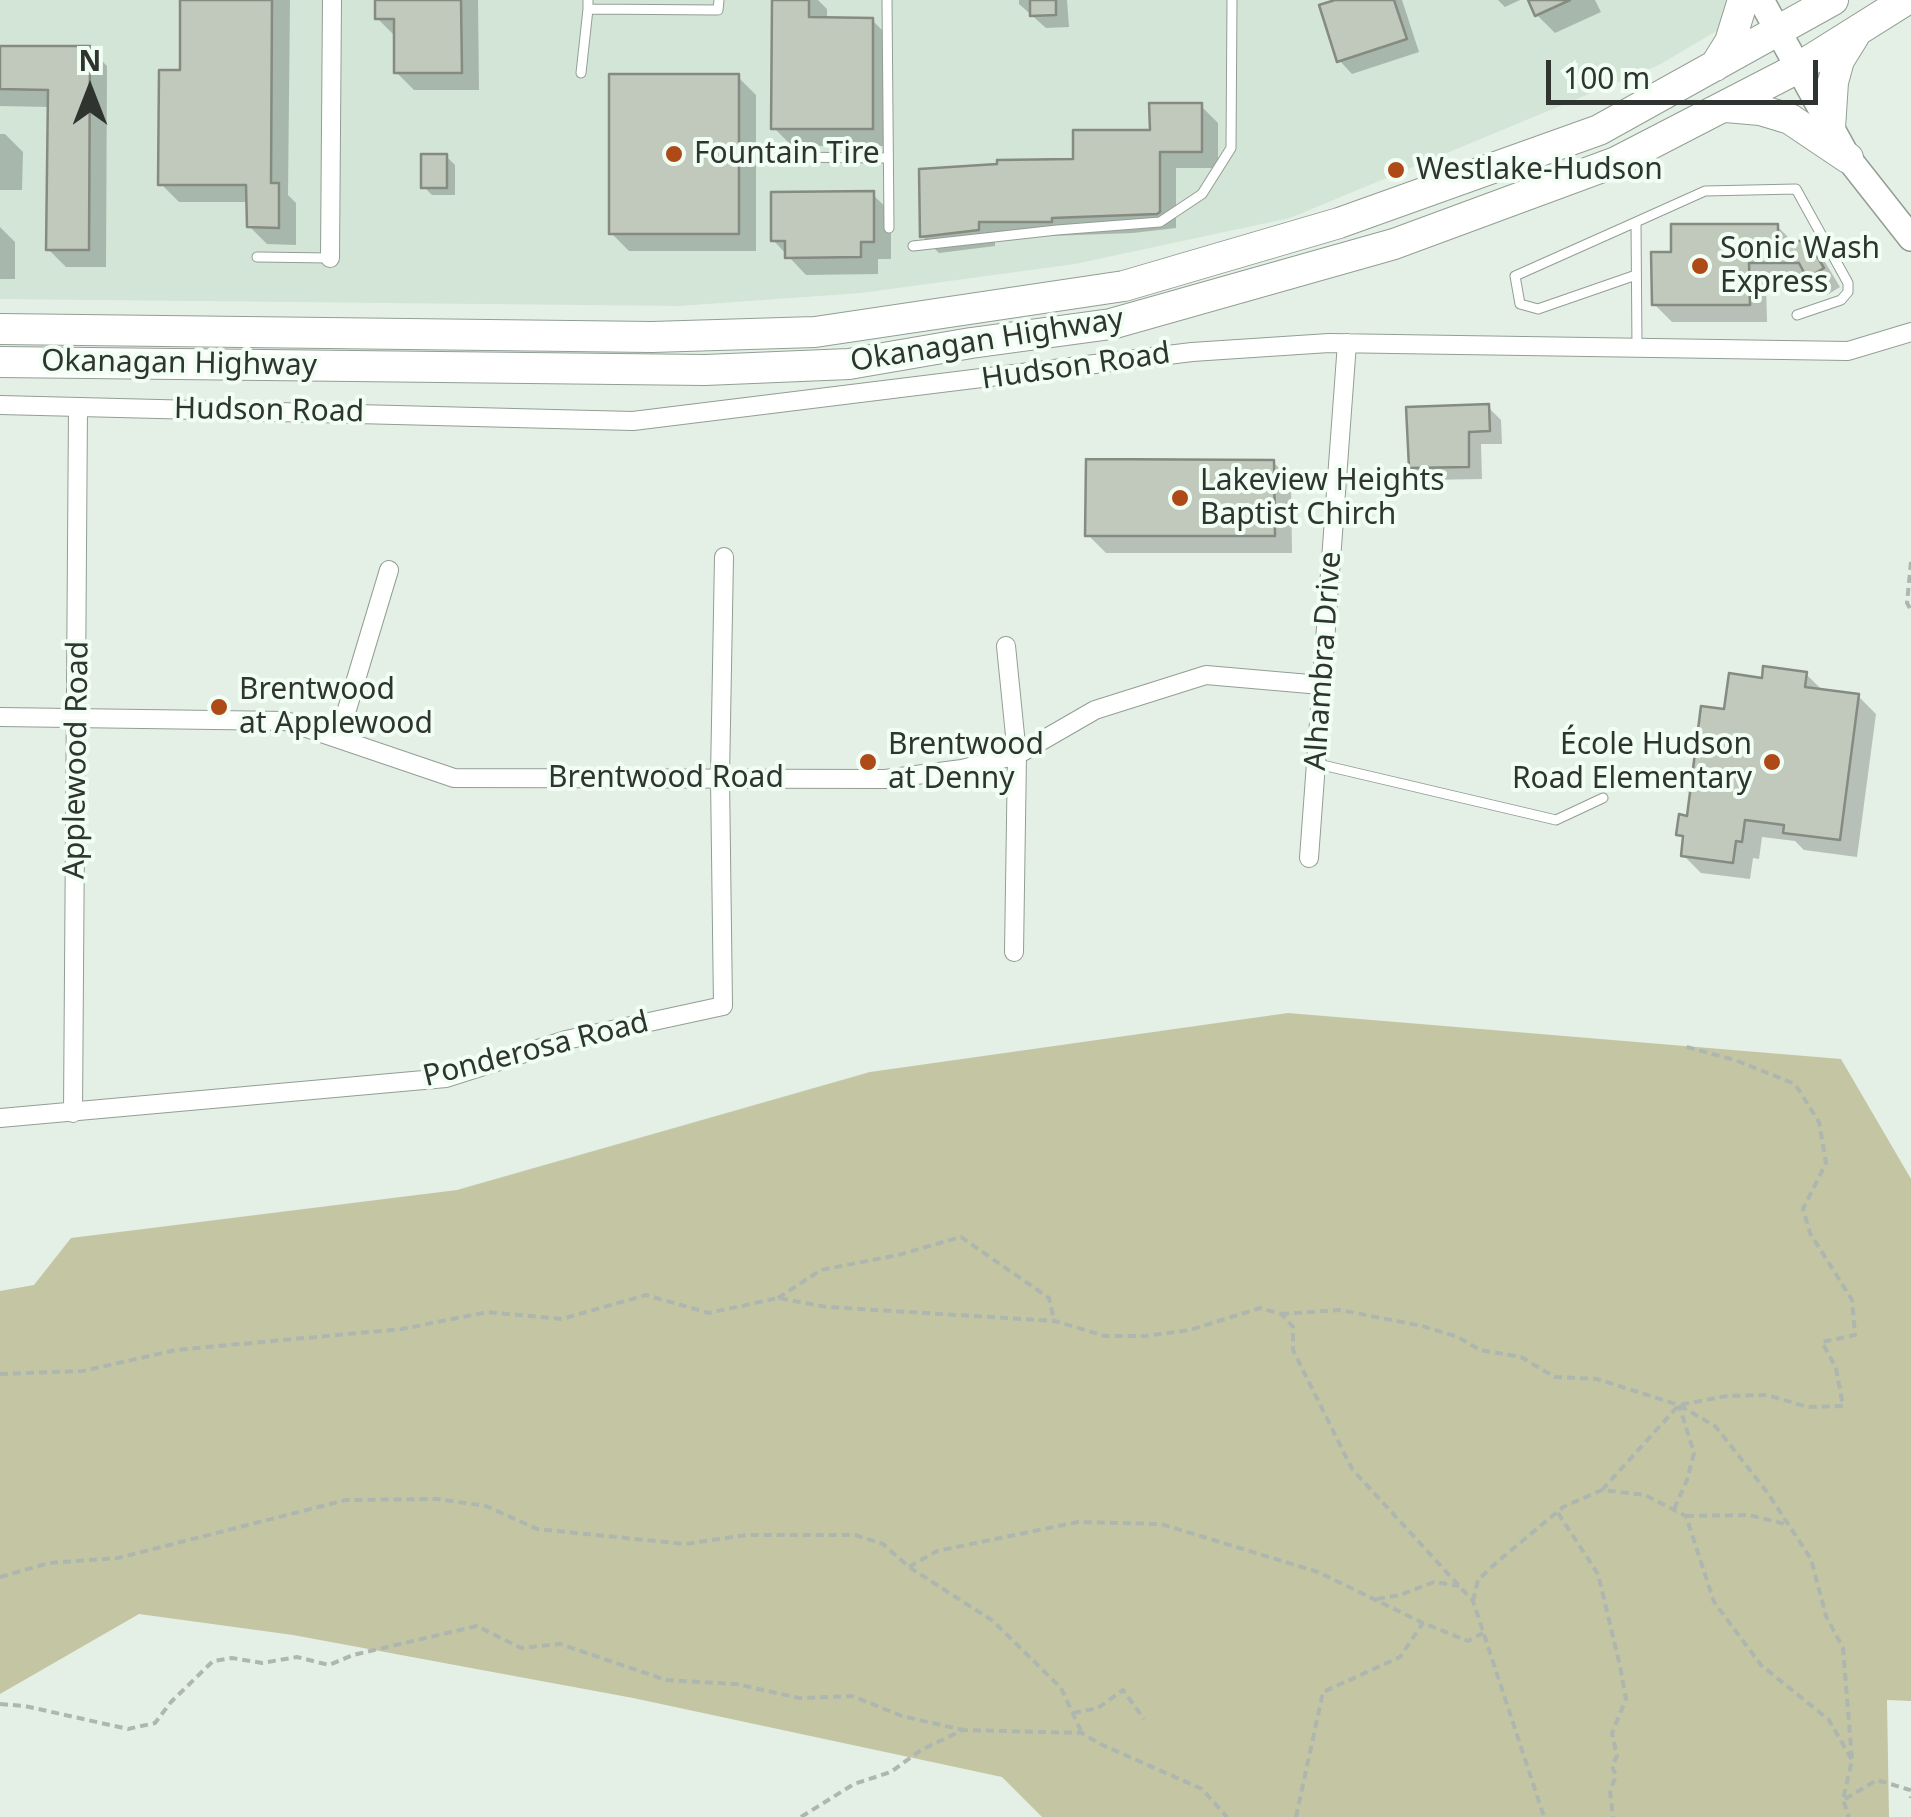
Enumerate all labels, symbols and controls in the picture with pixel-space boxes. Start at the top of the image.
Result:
north arrow [40,40,140,140]
scale bar [1551,40,1824,102]
text: N [79,41,101,79]
text: 100 m [1563,57,1650,98]
place label: Fountain Tire [694,136,880,172]
marker: Fountain Tire [663,143,685,165]
place label: Westlake-Hudson [1416,152,1663,188]
marker: Westlake-Hudson [1385,159,1407,181]
place label: Sonic Wash Express [1720,231,1880,302]
marker: Sonic Wash Express [1689,255,1711,277]
street label: Okanagan Highway [848,302,1126,380]
street label: Hudson Road [979,336,1173,398]
street label: Okanagan Highway [41,344,317,384]
street label: Hudson Road [174,391,364,431]
place label: Lakeview Heights Baptist Chirch [1200,463,1445,534]
marker: Lakeview Heights Baptist Chirch [1169,487,1191,509]
street label: Alhambra Drive [1298,550,1350,772]
street label: Applewood Road [57,641,97,879]
place label: Brentwood at Applewood [239,672,433,742]
marker: Brentwood at Applewood [208,696,230,718]
place label: Brentwood at Denny [888,727,1044,798]
place label: École Hudson Road Elementary [1512,727,1752,798]
marker: Brentwood at Denny [857,751,879,773]
marker: École Hudson Road Elementary [1761,751,1783,773]
street label: Brentwood Road [548,760,784,796]
street label: Ponderosa Road [419,1005,653,1095]

